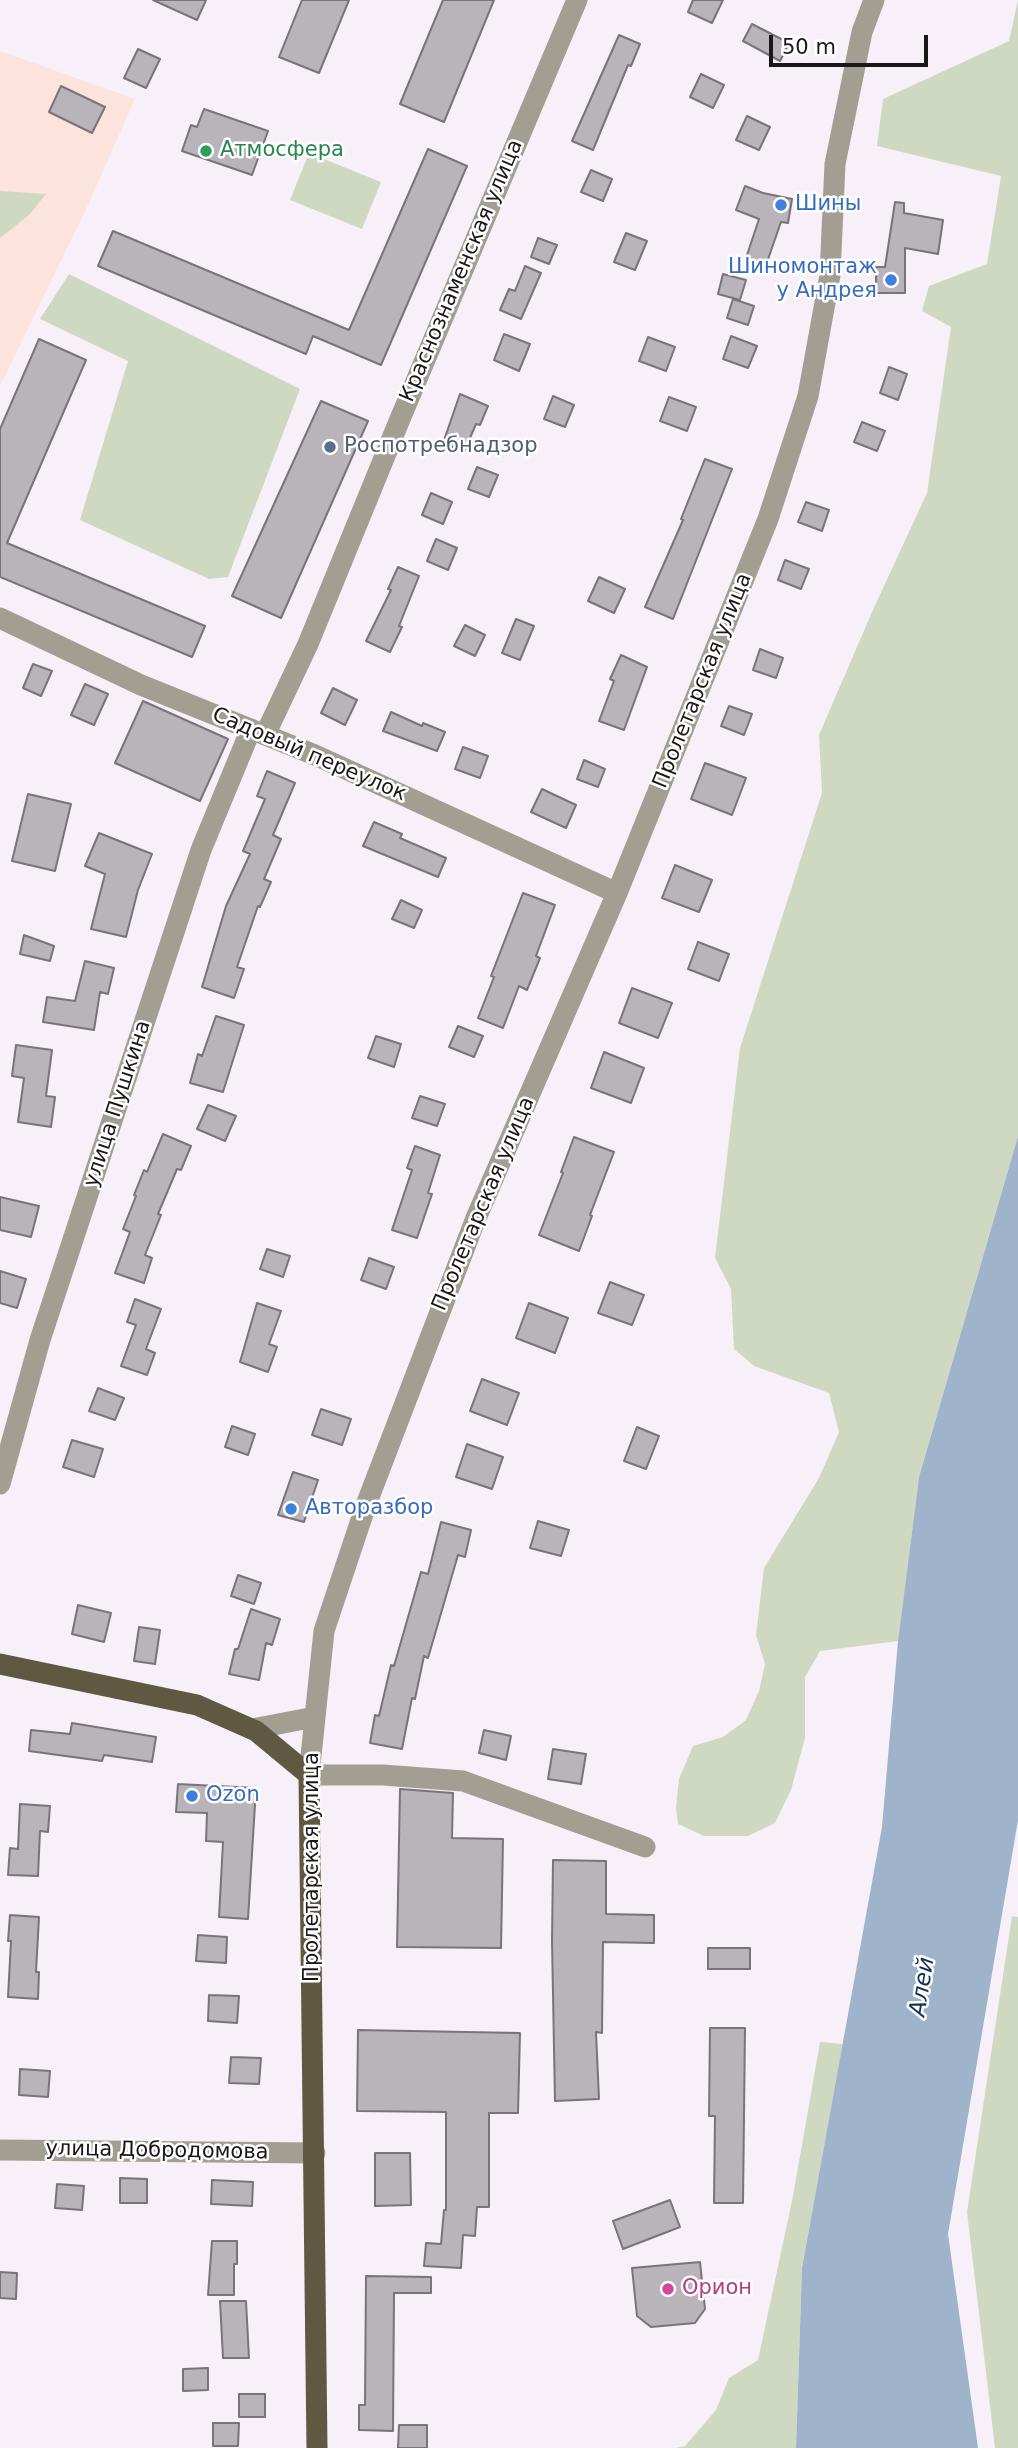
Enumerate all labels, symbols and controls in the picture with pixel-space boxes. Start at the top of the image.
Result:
scale bar [773,21,932,65]
text: 50 m [782,35,836,59]
street label: Краснознаменская улица [395,136,529,406]
place label: Атмосфера [220,138,344,164]
marker: Атмосфера [198,143,214,159]
place label: Шины [795,192,861,218]
marker: Шины [773,197,789,213]
place label: Шиномонтаж у Андрея [728,255,877,305]
marker: Шиномонтаж у Андрея [883,272,899,288]
place label: Роспотребнадзор [344,434,538,460]
marker: Роспотребнадзор [322,439,338,455]
street label: Пролетарская улица [648,570,758,792]
street label: Садовый переулок [208,703,410,807]
street label: улица Пушкина [79,1018,157,1190]
street label: Пролетарская улица [428,1093,540,1315]
place label: Авторазбор [305,1496,433,1522]
marker: Авторазбор [283,1501,299,1517]
street label: Пролетарская улица [300,1752,326,1982]
place label: Ozon [206,1783,260,1809]
marker: Ozon [184,1788,200,1804]
water label: Алей [905,1955,941,2019]
street label: улица Добродомова [45,2136,269,2166]
place label: Орион [682,2276,752,2302]
marker: Орион [660,2281,676,2297]

